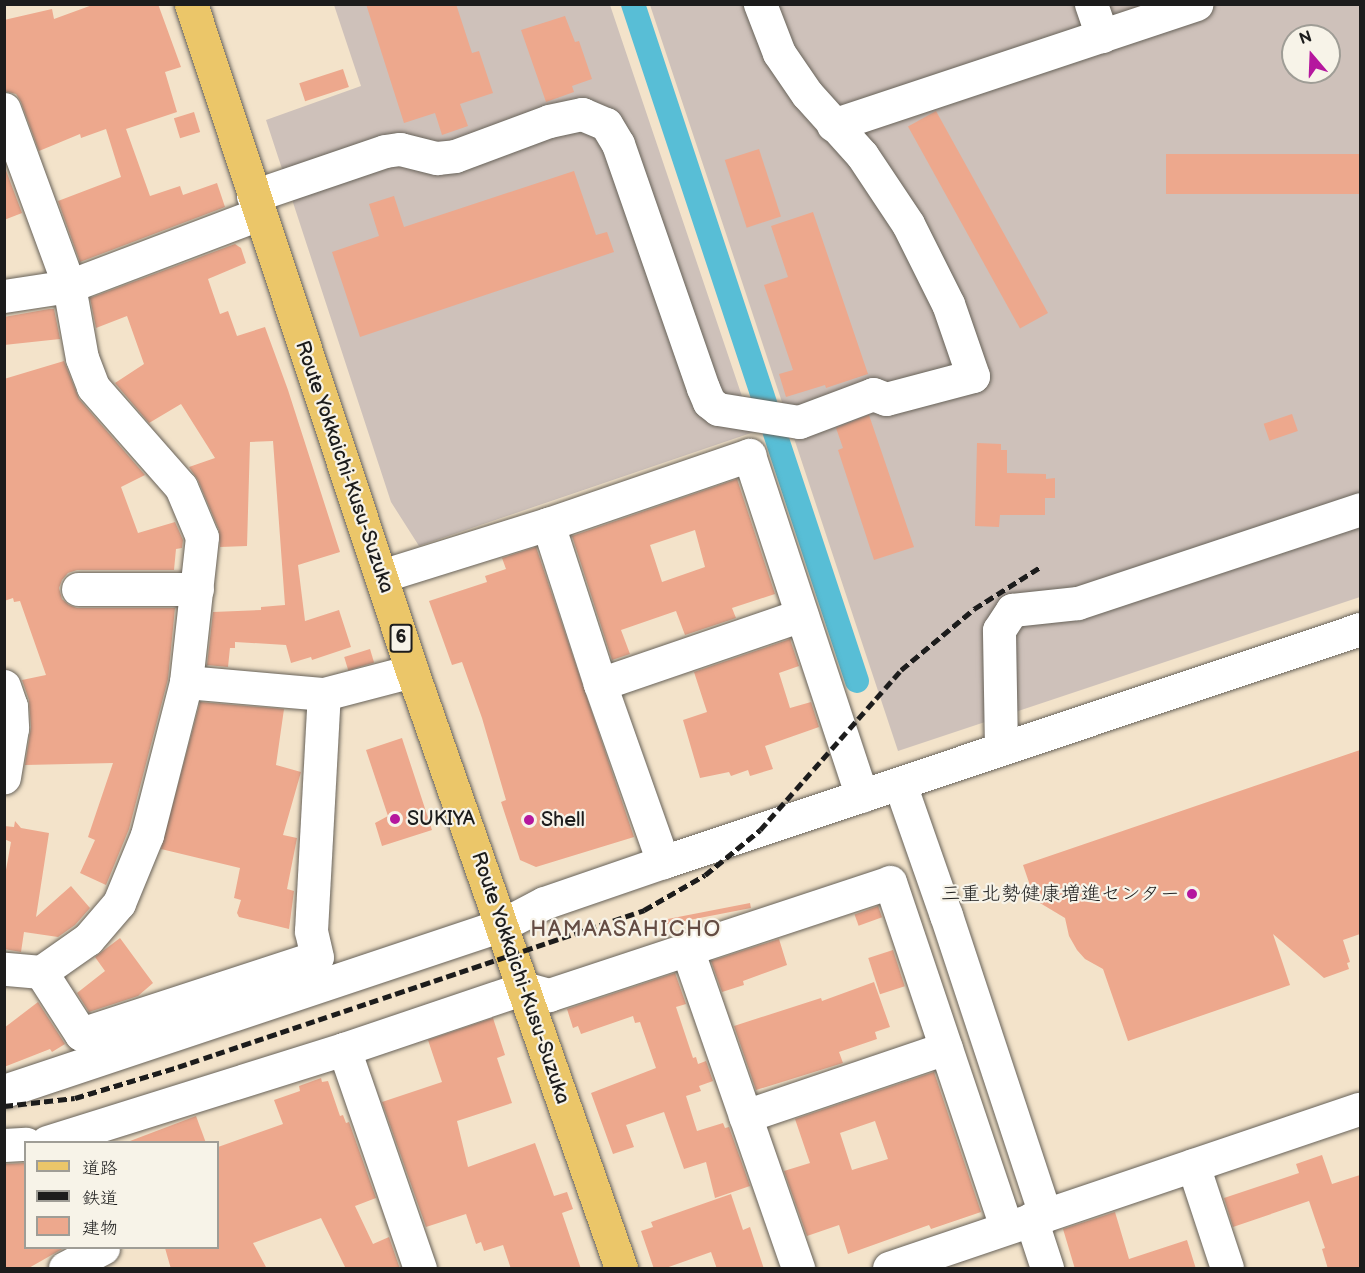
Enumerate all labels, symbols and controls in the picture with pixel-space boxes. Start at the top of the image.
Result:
north arrow [1281,24,1341,84]
text: N [1297,27,1314,49]
street label: Route Yokkaichi-Kusu-Suzuka [289,337,399,597]
road number: 6 [389,623,413,653]
place label: SUKIYA [407,807,475,831]
place label: Shell [541,808,585,832]
marker: SUKIYA [388,812,402,826]
marker: Shell [522,813,536,827]
street label: Route Yokkaichi-Kusu-Suzuka [465,848,575,1108]
place label: 三重北勢健康増進センター [940,882,1180,906]
marker: 三重北勢健康増進センター [1185,887,1199,901]
district label: HAMAASAHICHO [530,917,722,943]
legend [24,1141,219,1249]
text: 道路 [82,1158,118,1179]
text: 鉄道 [82,1188,118,1209]
text: 建物 [82,1218,118,1239]

